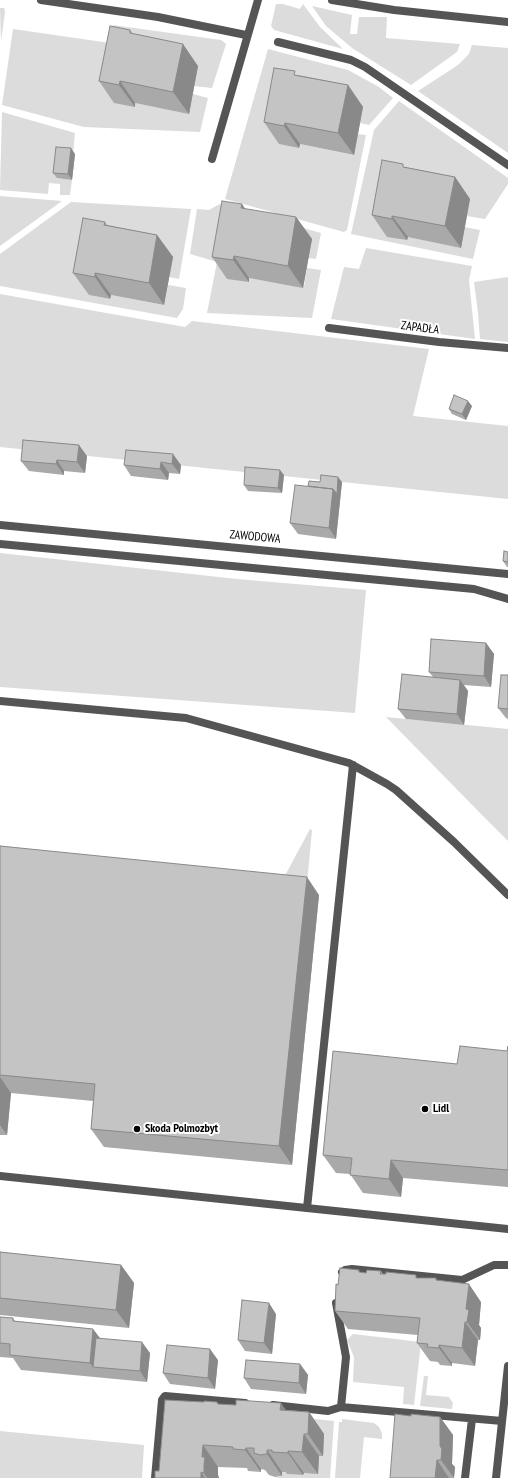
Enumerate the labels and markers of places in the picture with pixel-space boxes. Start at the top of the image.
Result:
place label: Lidl [433,1102,449,1116]
marker: Lidl [420,1104,430,1114]
place label: Skoda Polmozbyt [145,1122,218,1136]
marker: Skoda Polmozbyt [132,1124,142,1134]

